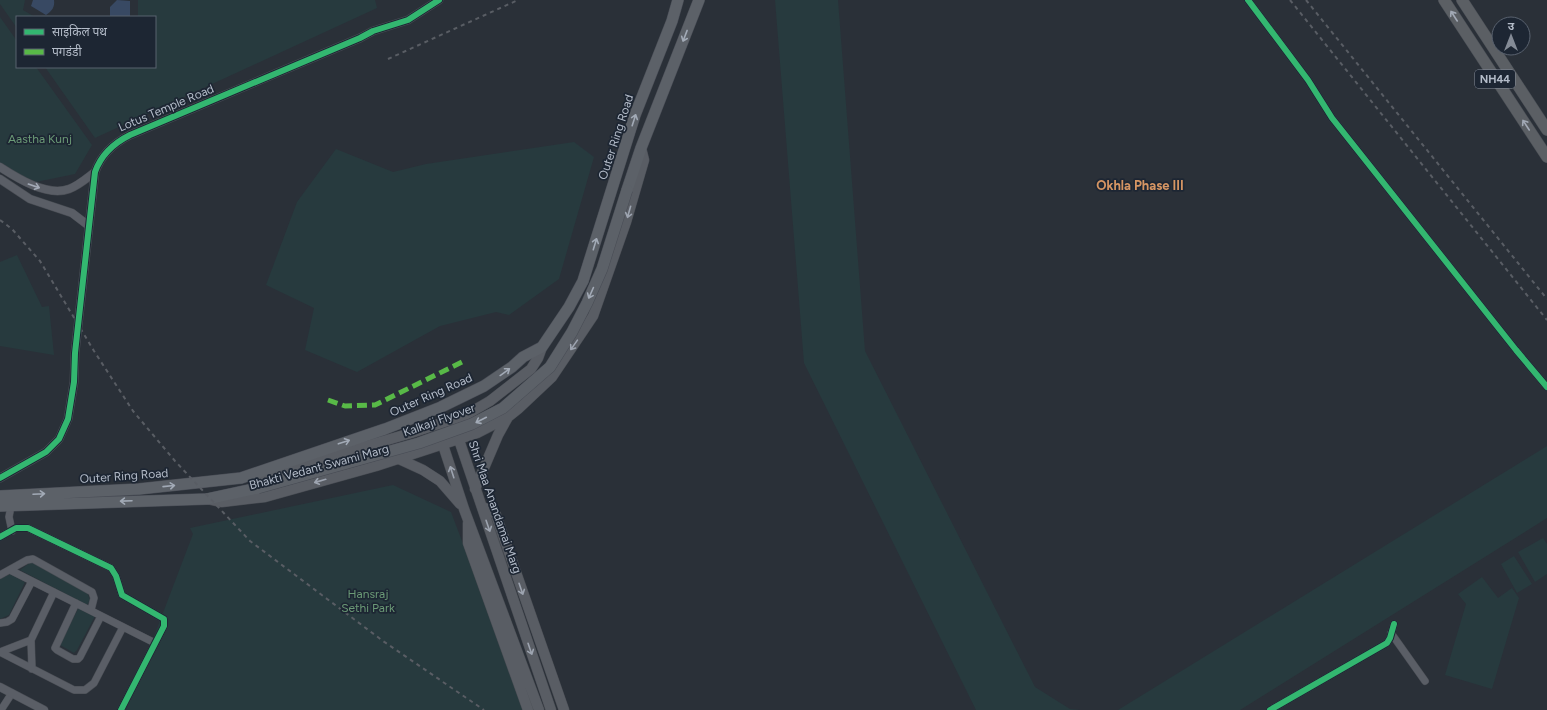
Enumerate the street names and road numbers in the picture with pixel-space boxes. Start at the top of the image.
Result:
road number: NH44 [1475,70,1515,88]
street label: Lotus Temple Road [116,82,216,134]
street label: Outer Ring Road [596,93,636,181]
street label: Outer Ring Road [388,371,474,419]
street label: Kalkaji Flyover [401,400,477,440]
street label: Shri Maa Anandamai Marg [466,439,524,575]
street label: Bhakti Vedant Swami Marg [248,442,390,492]
street label: Outer Ring Road [79,466,169,486]

